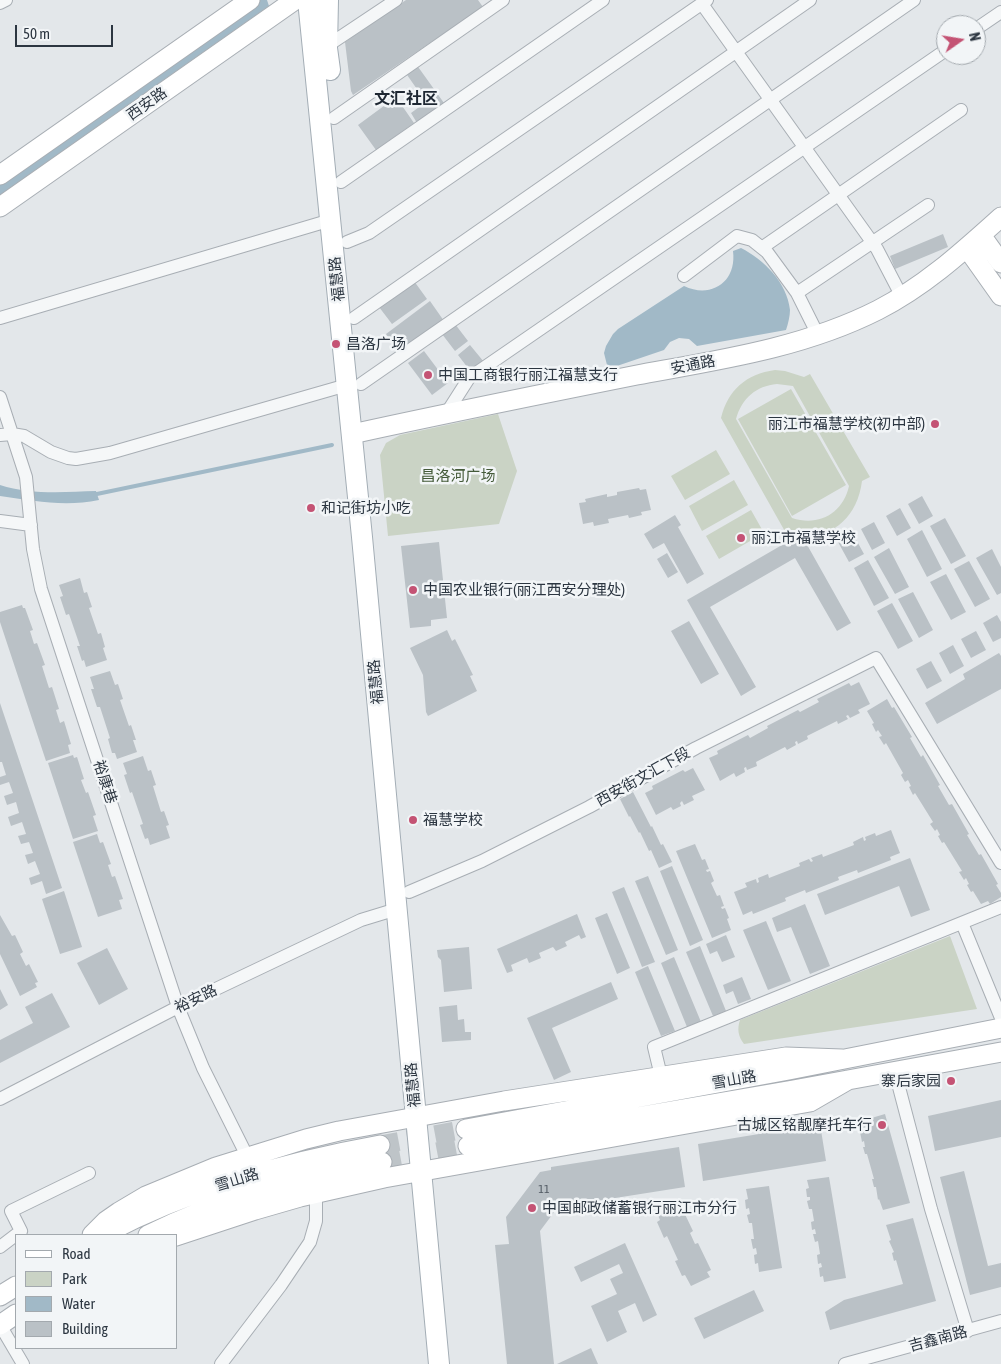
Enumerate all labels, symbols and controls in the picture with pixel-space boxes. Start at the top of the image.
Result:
scale bar [18,15,115,47]
north arrow [936,15,986,65]
text: 50 m [23,25,50,42]
text: N [966,31,983,43]
street label: 西安路 [123,84,171,124]
district label: 文汇社区 [374,89,438,109]
street label: 福慧路 [326,256,348,302]
place label: 昌洛广场 [346,335,406,353]
marker: 昌洛广场 [330,338,342,350]
street label: 安通路 [669,352,717,378]
place label: 中国工商银行丽江福慧支行 [438,366,618,384]
marker: 中国工商银行丽江福慧支行 [422,369,434,381]
place label: 丽江市福慧学校(初中部) [768,415,925,433]
marker: 丽江市福慧学校(初中部) [929,418,941,430]
park label: 昌洛河广场 [421,467,495,485]
place label: 和记街坊小吃 [321,499,411,517]
marker: 和记街坊小吃 [305,502,317,514]
place label: 丽江市福慧学校 [751,529,856,547]
marker: 丽江市福慧学校 [735,532,747,544]
place label: 中国农业银行(丽江西安分理处) [423,581,625,599]
marker: 中国农业银行(丽江西安分理处) [407,584,419,596]
street label: 福慧路 [365,659,387,705]
street label: 西安街文汇下段 [593,744,693,810]
street label: 裕康巷 [89,758,121,806]
place label: 福慧学校 [423,811,483,829]
marker: 福慧学校 [407,814,419,826]
street label: 裕安路 [172,981,220,1017]
street label: 福慧路 [402,1062,424,1108]
street label: 雪山路 [710,1067,758,1093]
place label: 寨后家园 [881,1072,941,1090]
marker: 寨后家园 [945,1075,957,1087]
place label: 古城区铭靓摩托车行 [737,1116,872,1134]
marker: 古城区铭靓摩托车行 [876,1119,888,1131]
street label: 雪山路 [213,1165,261,1195]
house number: 11 [538,1182,550,1196]
place label: 中国邮政储蓄银行丽江市分行 [542,1199,737,1217]
marker: 中国邮政储蓄银行丽江市分行 [526,1202,538,1214]
legend [15,1234,178,1349]
text: Road [62,1245,91,1262]
text: Park [62,1270,87,1287]
text: Water [62,1295,95,1312]
text: Building [62,1320,108,1337]
street label: 吉鑫南路 [907,1323,969,1355]

